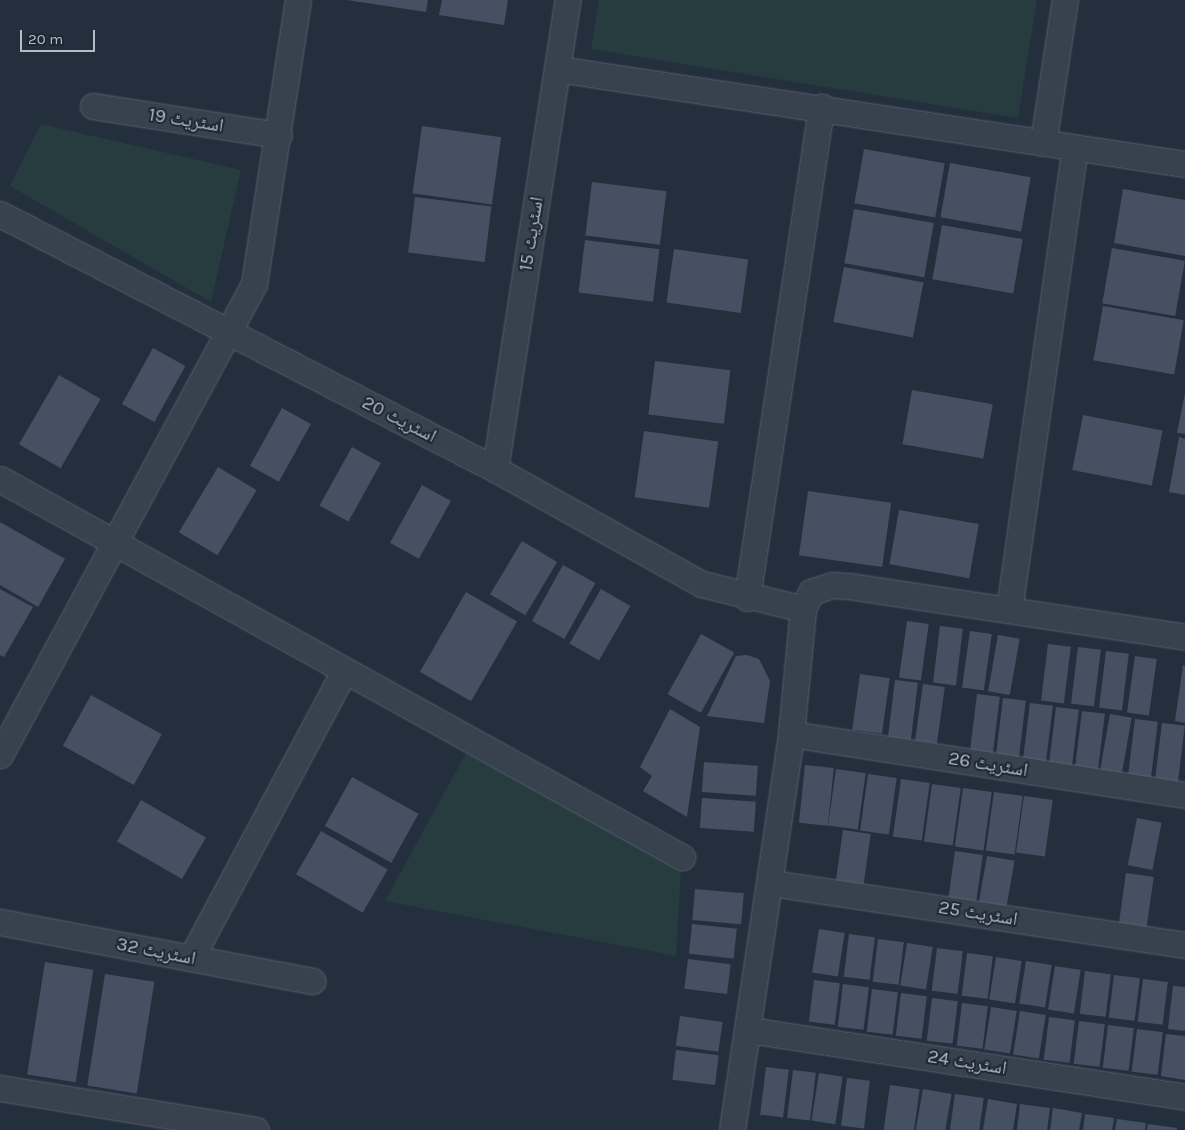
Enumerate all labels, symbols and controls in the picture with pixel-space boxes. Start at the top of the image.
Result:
scale bar [22,20,98,52]
text: 20 m [28,30,63,48]
street label: اسٹریٹ 19 [147,104,225,138]
street label: اسٹریٹ 15 [515,195,549,273]
street label: اسٹریٹ 20 [358,392,440,448]
street label: اسٹریٹ 26 [947,747,1029,783]
street label: اسٹریٹ 25 [937,896,1019,932]
street label: اسٹریٹ 32 [114,933,198,971]
street label: اسٹریٹ 24 [926,1046,1008,1080]

